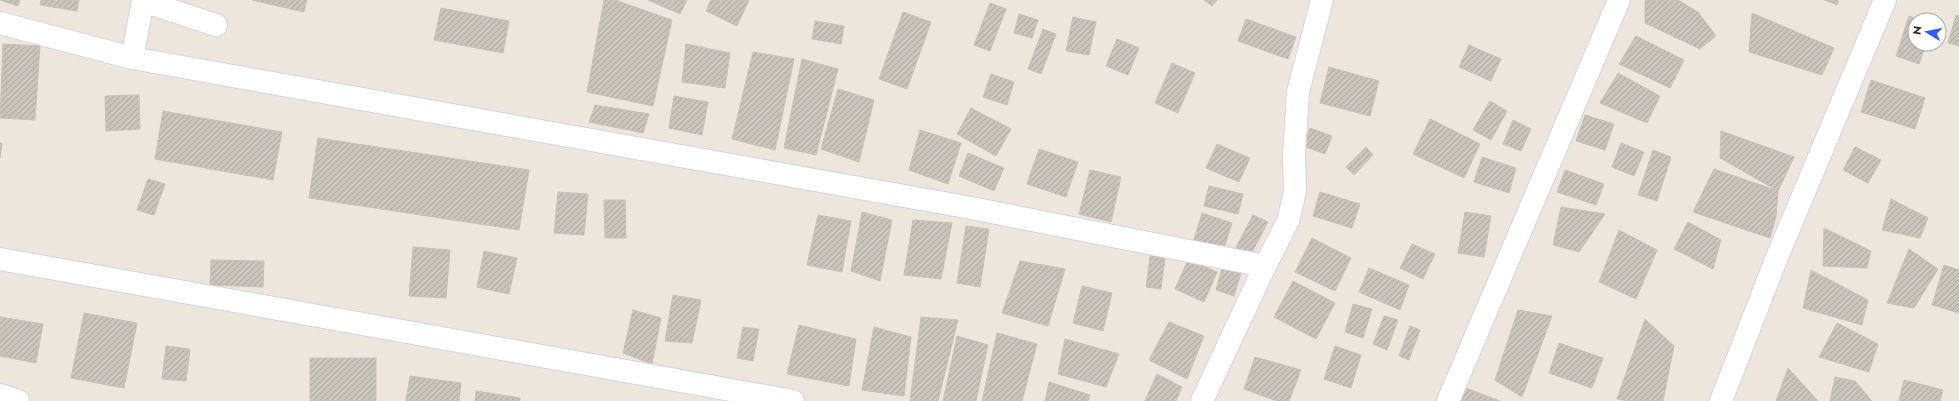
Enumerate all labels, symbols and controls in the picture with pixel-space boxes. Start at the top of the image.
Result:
north arrow [1907,12,1947,52]
text: N [1909,25,1926,36]

